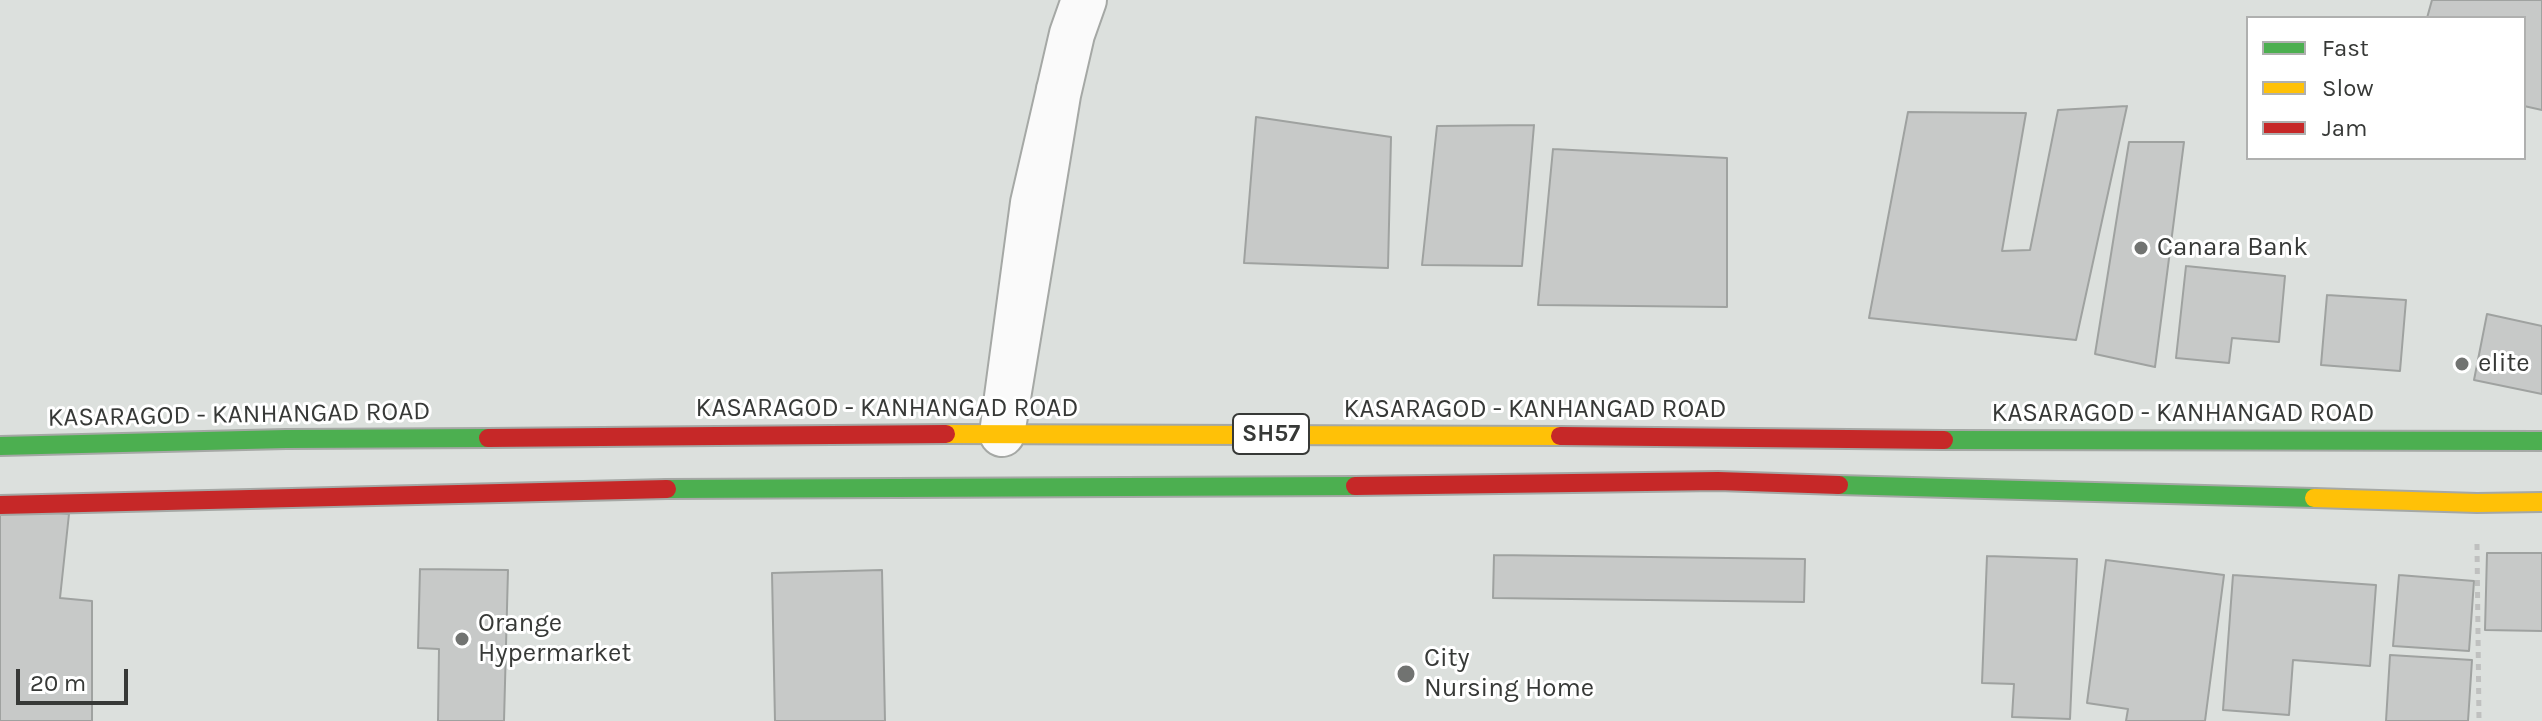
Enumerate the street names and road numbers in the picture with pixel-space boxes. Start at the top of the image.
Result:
street label: KASARAGOD - KANHANGAD ROAD [696,393,1078,425]
street label: KASARAGOD - KANHANGAD ROAD [1344,394,1726,426]
street label: KASARAGOD - KANHANGAD ROAD [47,396,431,434]
street label: KASARAGOD - KANHANGAD ROAD [1992,398,2374,430]
road number: SH57 [1233,414,1309,454]

